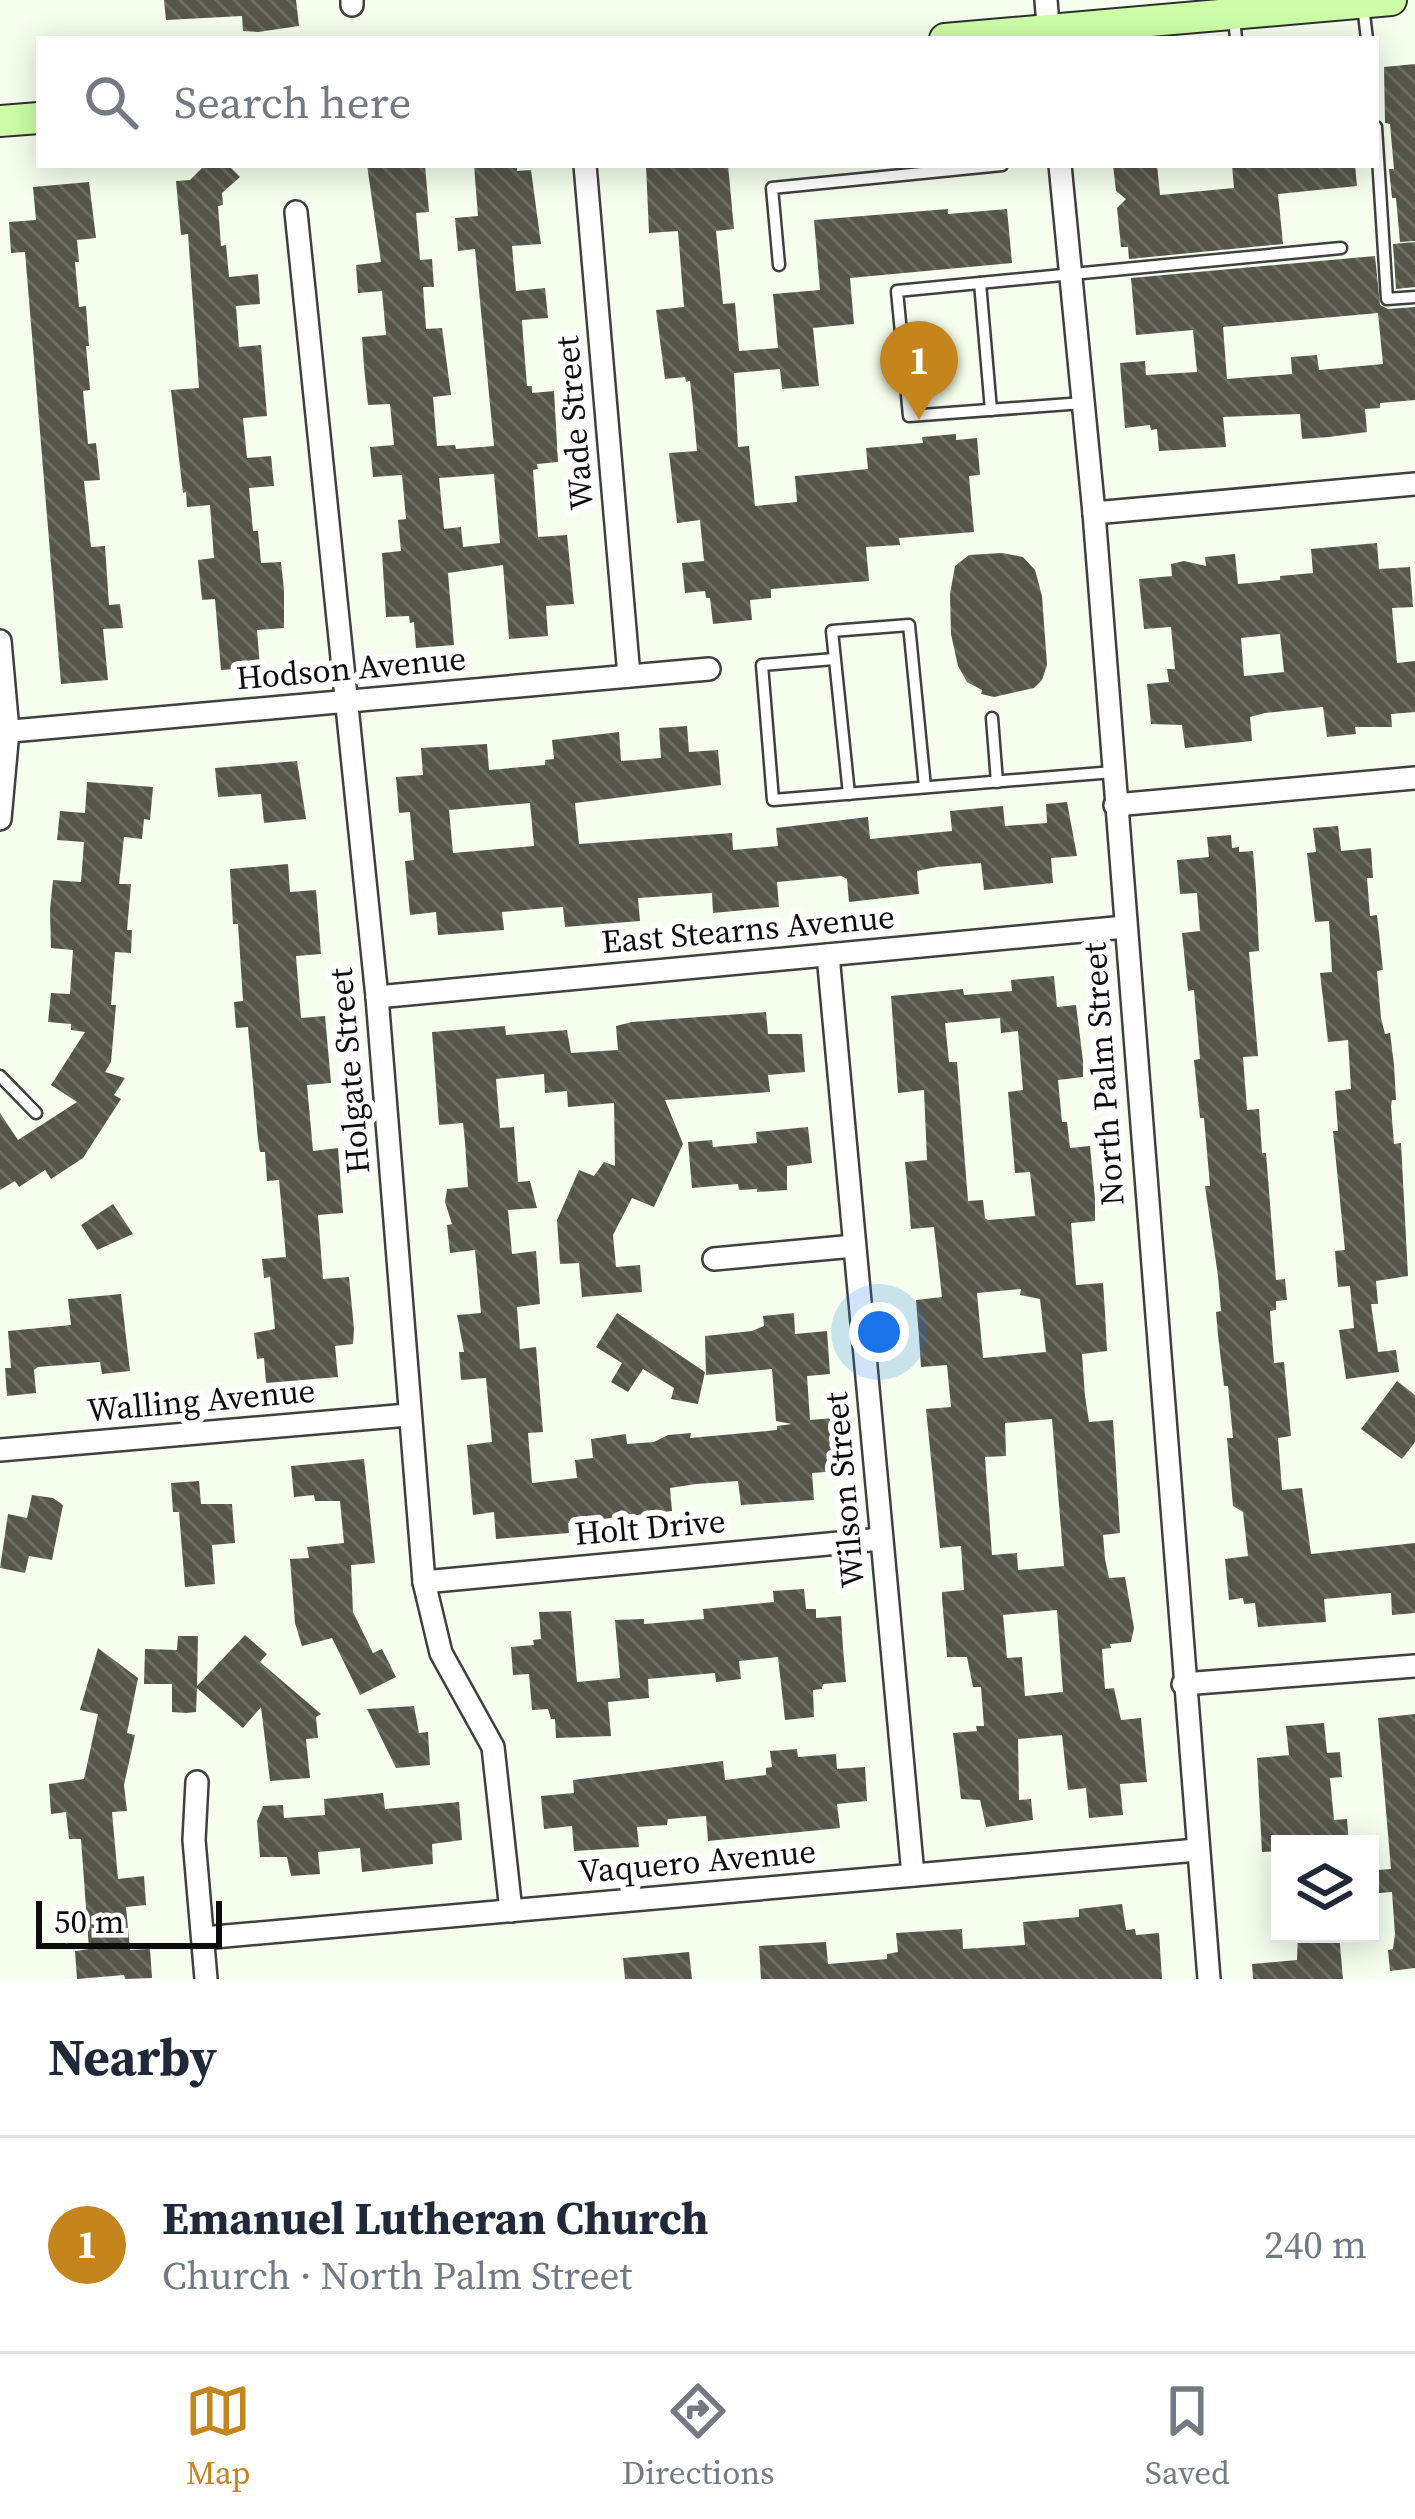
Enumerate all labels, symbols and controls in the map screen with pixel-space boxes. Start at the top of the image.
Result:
search box [36,36,1379,168]
icon: search [78,69,144,135]
text: Search here [174,71,411,133]
pin: 1 [880,321,958,420]
street label: Wade Street [544,334,604,512]
street label: Hodson Avenue [234,636,468,700]
street label: East Stearns Avenue [600,894,896,964]
street label: North Palm Street [1071,941,1135,1207]
street label: Holgate Street [318,966,380,1176]
your location [849,1302,909,1362]
street label: Walling Avenue [85,1368,317,1432]
street label: Wilson Street [813,1390,875,1590]
street label: Holt Drive [573,1498,727,1556]
street label: Vaquero Avenue [576,1828,818,1894]
map controls [1271,1835,1379,1943]
button: layers [1271,1835,1379,1943]
scale bar [36,1895,222,1948]
text: 50 m [54,1899,124,1944]
text: Nearby [48,2022,217,2092]
text: Emanuel Lutheran Church [162,2187,708,2249]
text: 1 [76,2218,98,2271]
text: 240 m [1264,2218,1367,2271]
text: Church · North Palm Street [162,2249,632,2302]
tab: Map [185,2378,251,2495]
tab: Directions [622,2378,775,2495]
tab: Saved [1145,2378,1230,2495]

